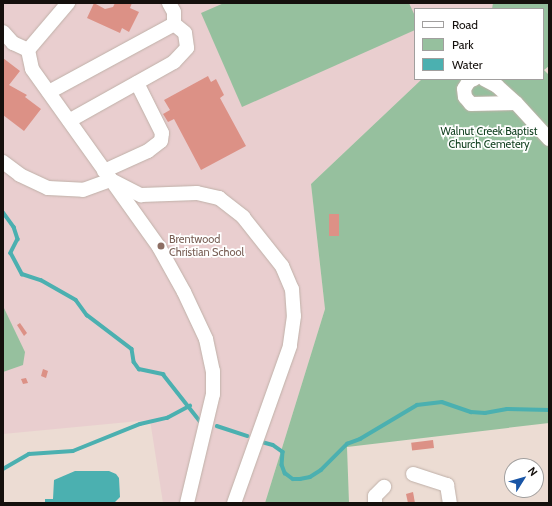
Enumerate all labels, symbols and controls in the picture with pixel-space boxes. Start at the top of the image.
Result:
legend [414,8,544,80]
text: Road [452,17,478,32]
text: Park [452,37,474,52]
text: Water [452,57,482,72]
park label: Walnut Creek Baptist Church Cemetery [441,125,537,151]
place label: Brentwood Christian School [169,233,244,259]
marker: Brentwood Christian School [156,241,166,251]
north arrow [504,458,544,498]
text: N [525,464,541,479]

